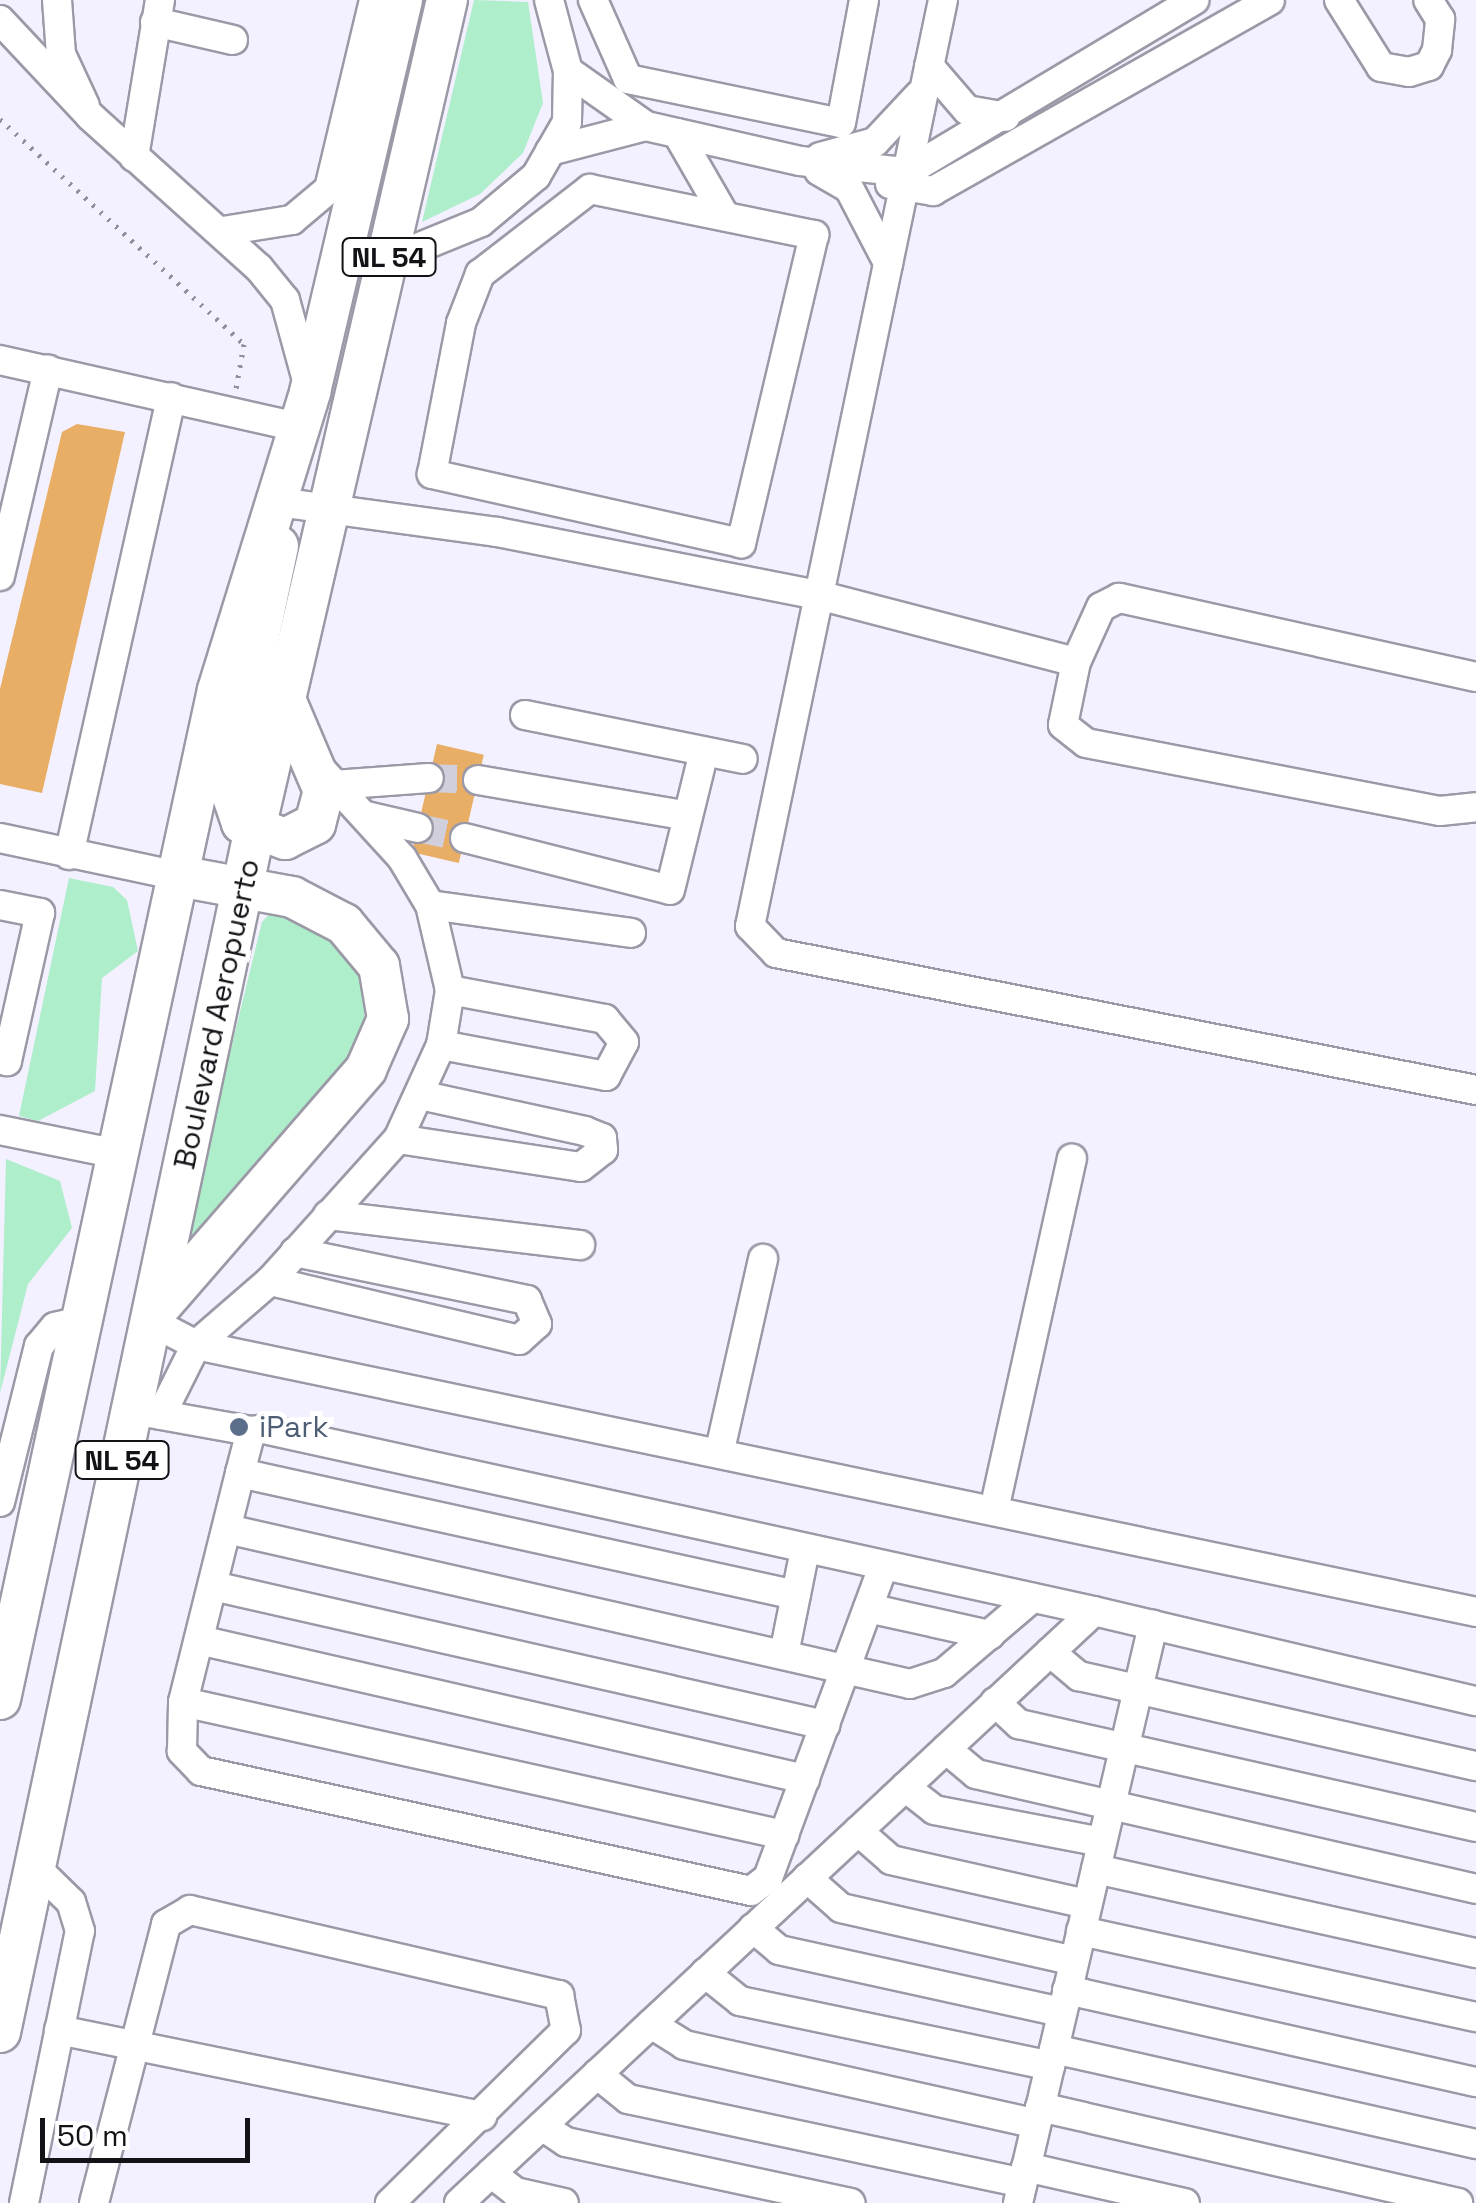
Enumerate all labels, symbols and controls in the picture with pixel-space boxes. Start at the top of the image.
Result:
road number: NL 54 [339,234,439,280]
street label: Boulevard Aeropuerto [166,855,268,1173]
place label: iPark [259,1409,329,1445]
marker: iPark [228,1416,250,1438]
road number: NL 54 [72,1437,172,1483]
scale bar [45,2098,255,2160]
text: 50 m [57,2116,128,2155]

